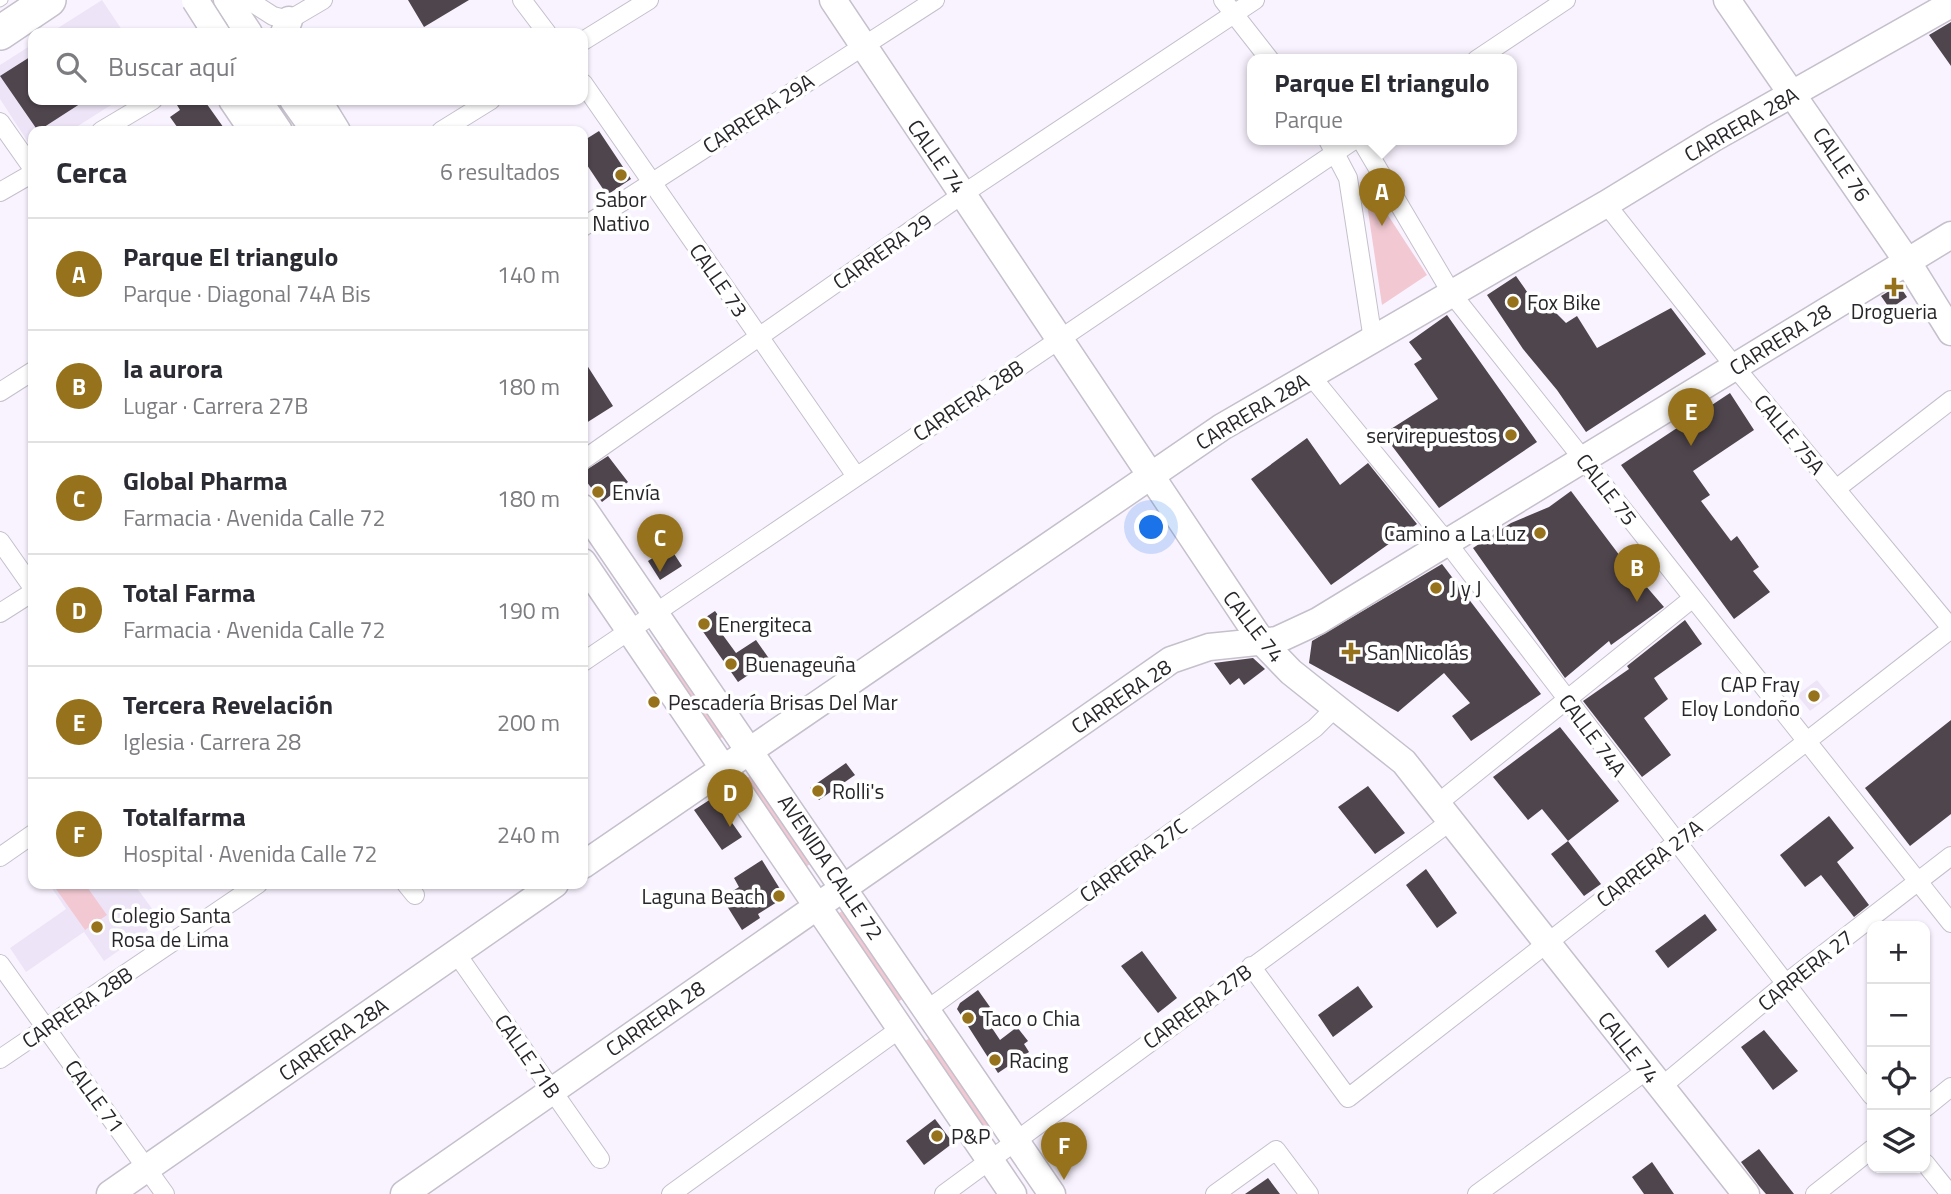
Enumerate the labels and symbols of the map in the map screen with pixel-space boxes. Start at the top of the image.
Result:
street label: CARRERA 29A [696,65,821,161]
street label: CARRERA 28A [1678,78,1805,170]
street label: CALLE 74 [900,112,974,200]
street label: CALLE 76 [1805,120,1879,208]
marker: Sabor Nativo [613,167,629,183]
pin: A [1359,168,1405,226]
place label: Sabor Nativo [592,183,650,239]
street label: CARRERA 29 [826,205,938,297]
street label: CALLE 73 [682,236,756,324]
marker: Drogueria [1886,279,1902,295]
place label: Fox Bike [1527,286,1601,318]
marker: Fox Bike [1505,294,1521,310]
street label: CARRERA 28 [1723,295,1837,383]
place label: Drogueria [1851,295,1938,327]
street label: CARRERA 28B [906,351,1030,449]
street label: CARRERA 28A [1189,364,1315,458]
street label: CALLE 75A [1747,387,1834,482]
pin: E [1668,388,1714,446]
place label: servirepuestos [1366,419,1497,451]
marker: servirepuestos [1503,427,1519,443]
street label: CALLE 75 [1569,446,1645,532]
place label: Envía [612,476,660,508]
marker: Envía [590,484,606,500]
your location [1134,510,1168,544]
pin: C [637,514,683,572]
place label: Camino a La Luz [1384,517,1526,549]
marker: Camino a La Luz [1532,525,1548,541]
pin: B [1614,544,1660,602]
place label: J y J [1450,572,1482,604]
marker: J y J [1428,580,1444,596]
street label: CALLE 74 [1216,583,1292,669]
place label: Energiteca [718,608,812,640]
marker: Energiteca [696,616,712,632]
place label: San Nicolás [1367,636,1469,668]
marker: San Nicolás [1341,642,1361,662]
place label: Buenageuña [745,648,856,680]
street label: CARRERA 28 [1064,650,1178,741]
marker: Buenageuña [723,656,739,672]
place label: CAP Fray Eloy Londoño [1681,668,1800,724]
place label: Pescadería Brisas Del Mar [668,686,898,718]
street label: CALLE 74A [1551,687,1635,783]
marker: CAP Fray Eloy Londoño [1806,688,1822,704]
marker: Pescadería Brisas Del Mar [646,694,662,710]
pin: D [707,769,753,827]
place label: Rolli's [832,775,884,807]
marker: Rolli's [810,783,826,799]
street label: AVENIDA CALLE 72 [770,788,892,946]
street label: CARRERA 27C [1073,810,1193,910]
street label: CARRERA 27A [1589,811,1709,915]
place label: Laguna Beach [642,880,765,912]
marker: Laguna Beach [771,888,787,904]
place label: Colegio Santa Rosa de Lima [111,899,231,955]
marker: Colegio Santa Rosa de Lima [89,919,105,935]
street label: CARRERA 27 [1750,921,1860,1019]
street label: CARRERA 27B [1136,955,1258,1057]
street label: CARRERA 28B [15,958,139,1056]
street label: CARRERA 28 [599,972,711,1064]
street label: CARRERA 28A [272,989,395,1089]
place label: Taco o Chia [982,1002,1080,1034]
street label: CALLE 74 [1591,1004,1667,1090]
street label: CALLE 71B [487,1007,569,1105]
marker: Taco o Chia [960,1010,976,1026]
place label: Racing [1009,1044,1068,1076]
marker: Racing [987,1052,1003,1068]
street label: CALLE 71 [57,1053,133,1139]
place label: P&P [951,1120,990,1152]
pin: F [1041,1122,1087,1180]
marker: P&P [929,1128,945,1144]

